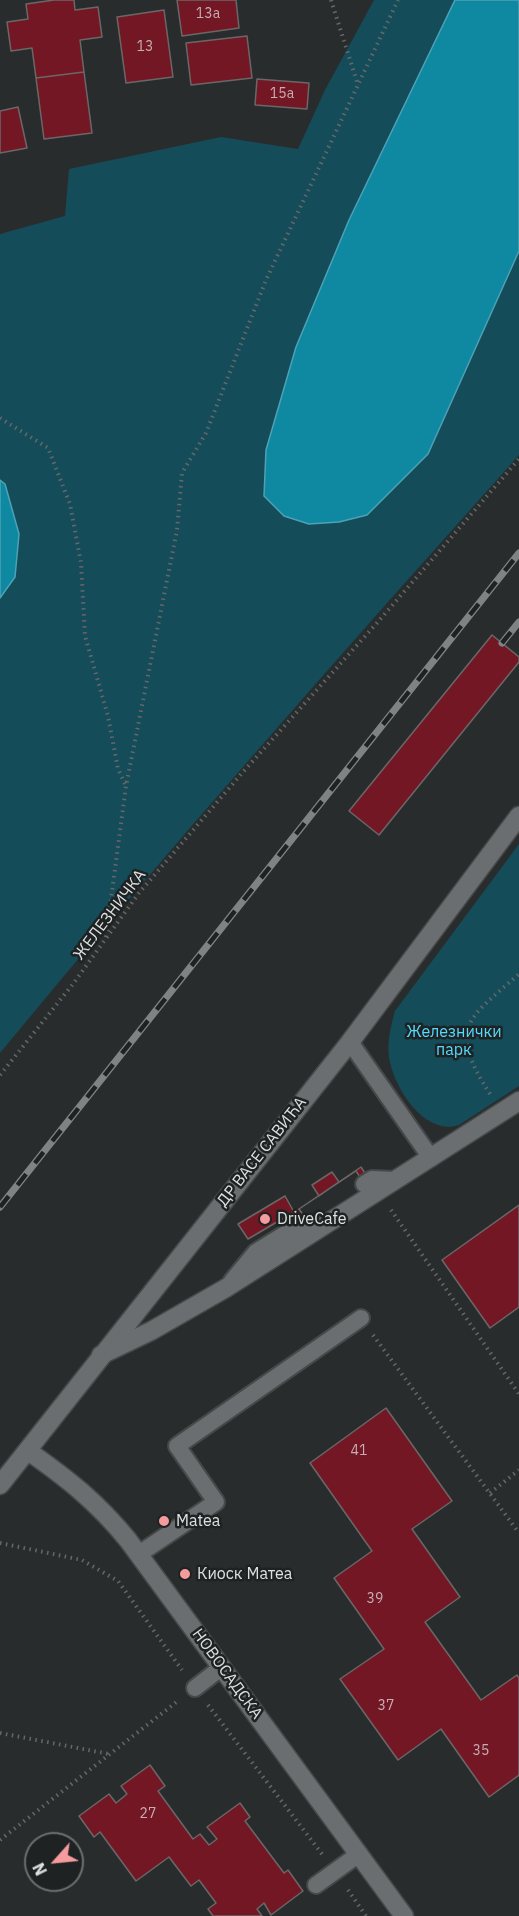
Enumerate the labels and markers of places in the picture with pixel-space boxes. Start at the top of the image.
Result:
place label: DriveCafe [277,1209,347,1229]
marker: DriveCafe [258,1212,272,1226]
place label: Matea [176,1511,220,1531]
marker: Matea [157,1514,171,1528]
place label: Киоск Матеа [197,1564,292,1584]
marker: Киоск Матеа [178,1567,192,1581]

